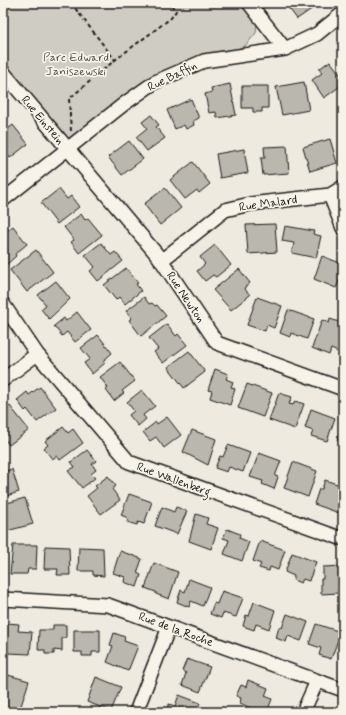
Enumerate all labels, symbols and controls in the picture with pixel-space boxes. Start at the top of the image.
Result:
park label: Parc Edward Janiszewski [43,50,109,80]
street label: Rue Baffin [145,58,200,96]
street label: Rue Einstein [17,93,67,149]
street label: Rue Malard [238,192,298,216]
street label: Rue Newton [162,269,208,326]
street label: Rue Wallenberg [134,459,213,502]
street label: Rue de la Roche [136,609,215,651]

